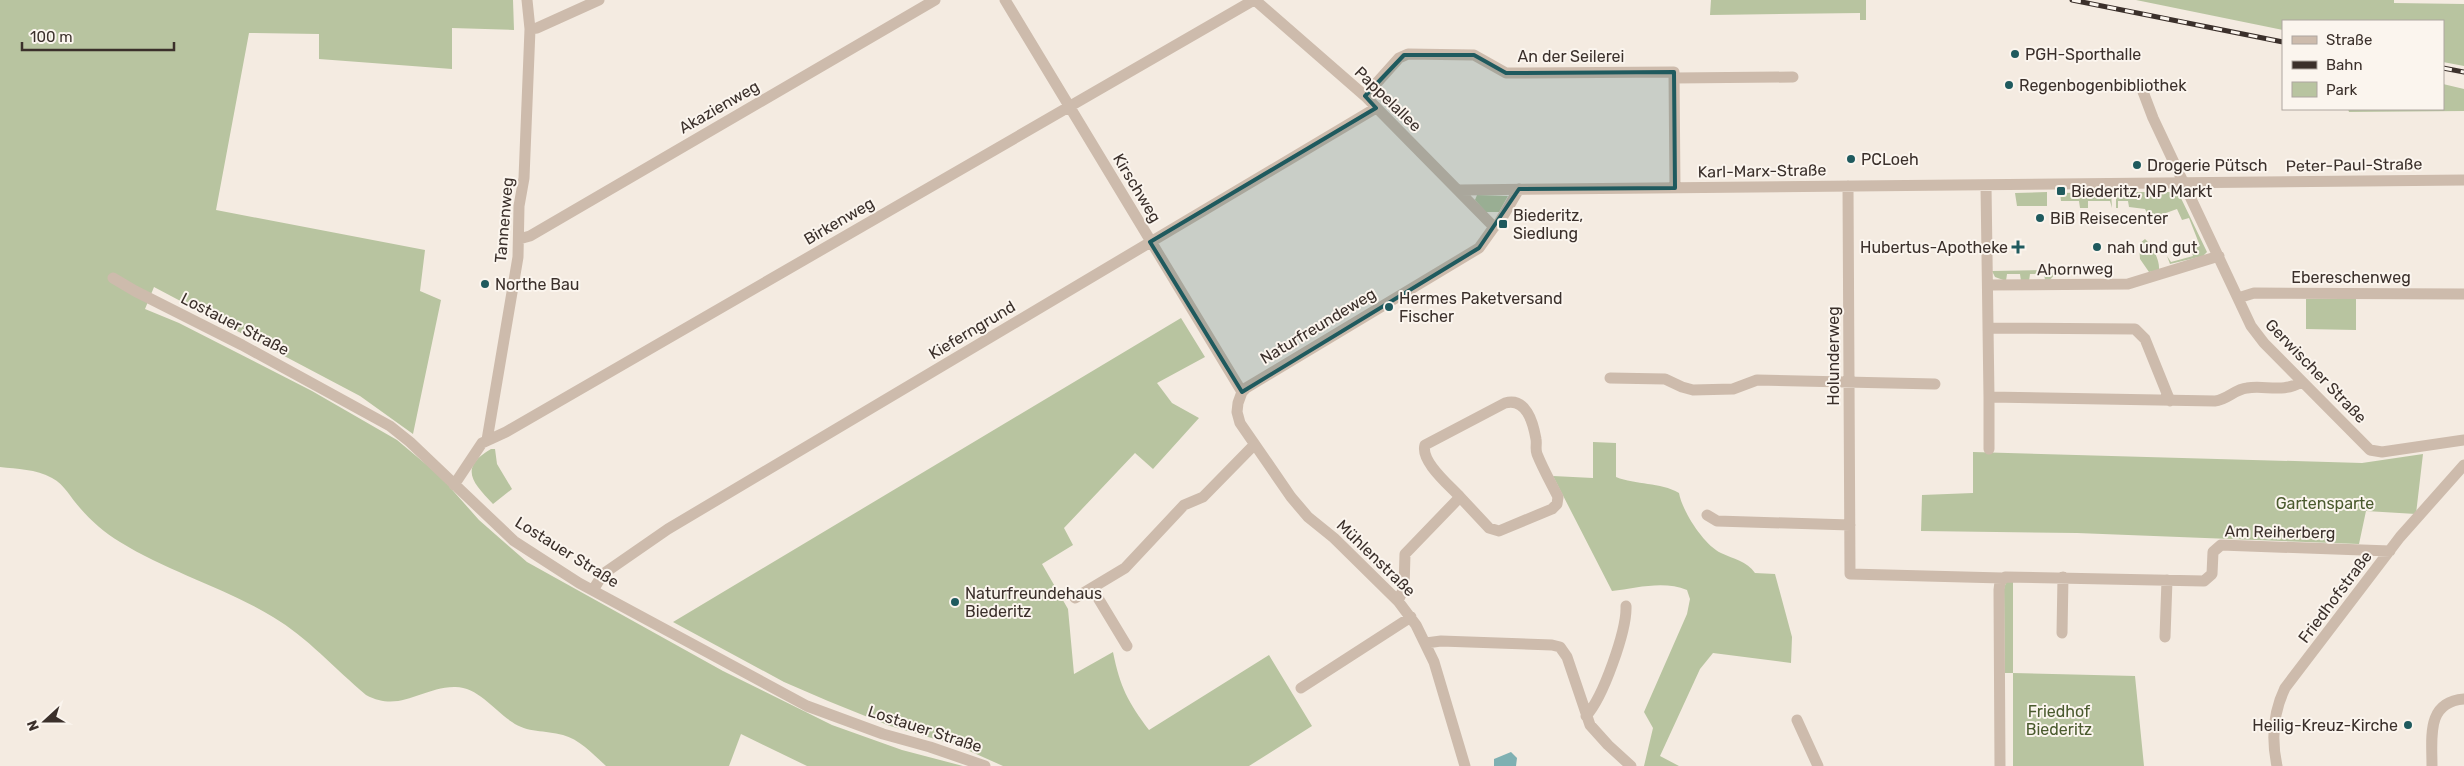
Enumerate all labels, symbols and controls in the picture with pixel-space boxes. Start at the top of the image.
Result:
scale bar [22,20,175,52]
legend [2282,20,2444,110]
text: 100 m [30,28,72,46]
text: Straße [2326,31,2372,49]
place label: PGH-Sporthalle [2025,45,2141,64]
street label: An der Seilerei [1518,47,1624,66]
marker: PGH-Sporthalle [2009,48,2021,60]
text: Bahn [2326,56,2363,74]
street label: Pappelallee [1351,63,1425,136]
street label: Akazienweg [676,76,762,138]
place label: Regenbogenbibliothek [2019,76,2187,95]
marker: Regenbogenbibliothek [2003,79,2015,91]
text: Park [2326,81,2357,99]
street label: Kirschweg [1109,150,1165,226]
place label: PCLoeh [1861,150,1919,169]
marker: PCLoeh [1845,153,1857,165]
street label: Peter-Paul-Straße [2286,154,2423,176]
place label: Drogerie Pütsch [2147,156,2267,175]
marker: Drogerie Pütsch [2131,159,2143,171]
street label: Karl-Marx-Straße [1698,160,1826,182]
street label: Tannenweg [491,176,517,264]
place label: Biederitz, NP Markt [2071,182,2212,201]
marker: Biederitz, NP Markt [2055,185,2067,197]
street label: Birkenweg [800,193,878,249]
place label: Biederitz, Siedlung [1513,206,1583,243]
place label: BiB Reisecenter [2050,209,2168,228]
marker: BiB Reisecenter [2034,212,2046,224]
marker: Biederitz, Siedlung [1497,218,1509,230]
place label: Hubertus-Apotheke [1860,238,2008,257]
place label: nah und gut [2107,238,2197,257]
marker: Hubertus-Apotheke [2012,241,2024,253]
marker: nah und gut [2091,241,2103,253]
street label: Ahornweg [2037,259,2113,279]
street label: Ebereschenweg [2291,268,2411,287]
place label: Northe Bau [495,275,579,294]
marker: Northe Bau [479,278,491,290]
street label: Naturfreundeweg [1257,284,1379,368]
street label: Lostauer Straße [178,289,292,359]
place label: Hermes Paketversand Fischer [1399,289,1563,326]
street label: Kieferngrund [925,297,1019,363]
marker: Hermes Paketversand Fischer [1383,301,1395,313]
street label: Holunderweg [1824,306,1843,406]
street label: Gerwischer Straße [2261,315,2371,427]
park label: Gartensparte [2276,494,2374,513]
street label: Lostauer Straße [512,512,622,592]
street label: Mühlenstraße [1333,516,1419,600]
street label: Am Reiherberg [2224,522,2336,542]
street label: Friedhofstraße [2294,547,2376,647]
place label: Naturfreundehaus Biederitz [965,584,1102,621]
marker: Naturfreundehaus Biederitz [949,596,961,608]
north arrow [20,696,70,746]
street label: Lostauer Straße [866,702,984,756]
park label: Friedhof Biederitz [2026,702,2092,739]
place label: Heilig-Kreuz-Kirche [2252,716,2398,735]
text: N [24,718,43,733]
marker: Heilig-Kreuz-Kirche [2402,719,2414,731]

